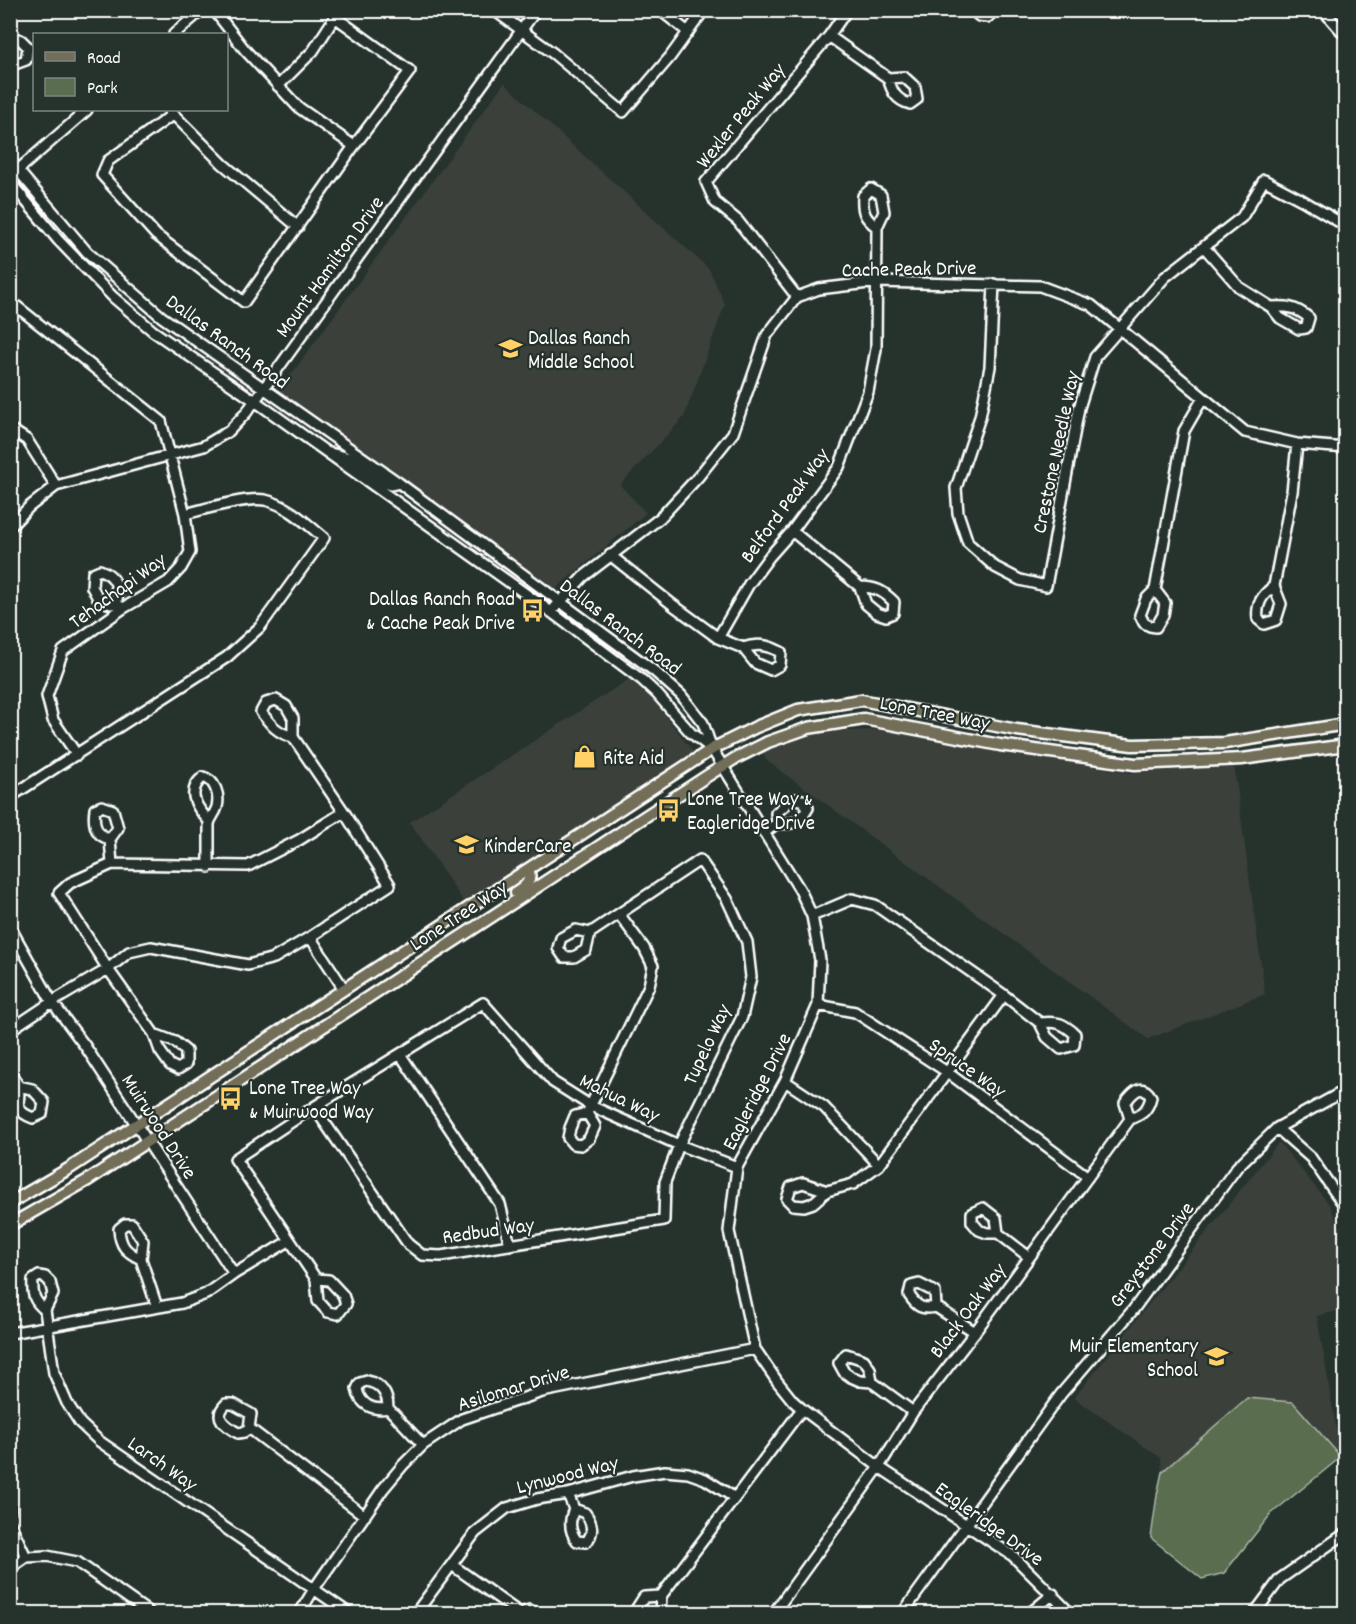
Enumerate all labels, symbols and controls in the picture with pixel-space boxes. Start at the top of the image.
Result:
legend [33,33,228,111]
text: Road [87,47,121,72]
street label: Wexler Peak Way [690,57,795,176]
text: Park [87,77,118,102]
street label: Mount Hamilton Drive [270,191,393,345]
street label: Cache Peak Drive [841,255,977,287]
street label: Dallas Ranch Road [158,288,294,399]
place label: Dallas Ranch Middle School [528,325,634,379]
school or university icon: Dallas Ranch Middle School [497,336,523,362]
street label: Crestone Needle Way [1026,368,1090,537]
street label: Belford Peak Way [734,443,839,571]
street label: Tehachapi Way [64,547,174,638]
street label: Dallas Ranch Road [552,572,687,684]
place label: Dallas Ranch Road & Cache Peak Drive [366,586,515,640]
bus stop icon: Dallas Ranch Road & Cache Peak Drive [520,597,546,623]
street label: Lone Tree Way [877,690,993,740]
shop icon: Rite Aid [572,744,598,770]
place label: Rite Aid [603,745,664,775]
place label: Lone Tree Way & Eagleridge Drive [687,786,815,840]
bus stop icon: Lone Tree Way & Eagleridge Drive [656,797,682,823]
school or university icon: KinderCare [453,832,479,858]
place label: KinderCare [484,833,571,863]
street label: Lone Tree Way [405,874,515,960]
street label: Tupelo Way [677,1000,741,1091]
street label: Eagleridge Drive [716,1029,801,1156]
street label: Spruce Way [921,1032,1012,1107]
street label: Mahua Way [574,1067,664,1132]
street label: Muirwood Drive [112,1069,203,1186]
place label: Lone Tree Way & Muirwood Way [249,1075,374,1129]
bus stop icon: Lone Tree Way & Muirwood Way [218,1086,244,1112]
street label: Greystone Drive [1103,1196,1203,1315]
street label: Redbud Way [441,1212,537,1254]
street label: Black Oak Way [924,1258,1015,1366]
place label: Muir Elementary School [1069,1333,1198,1387]
school or university icon: Muir Elementary School [1203,1344,1229,1370]
street label: Asilomar Drive [454,1359,574,1421]
street label: Larch Way [120,1430,203,1501]
street label: Lynwood Way [514,1450,622,1504]
street label: Eagleridge Drive [928,1476,1049,1575]

